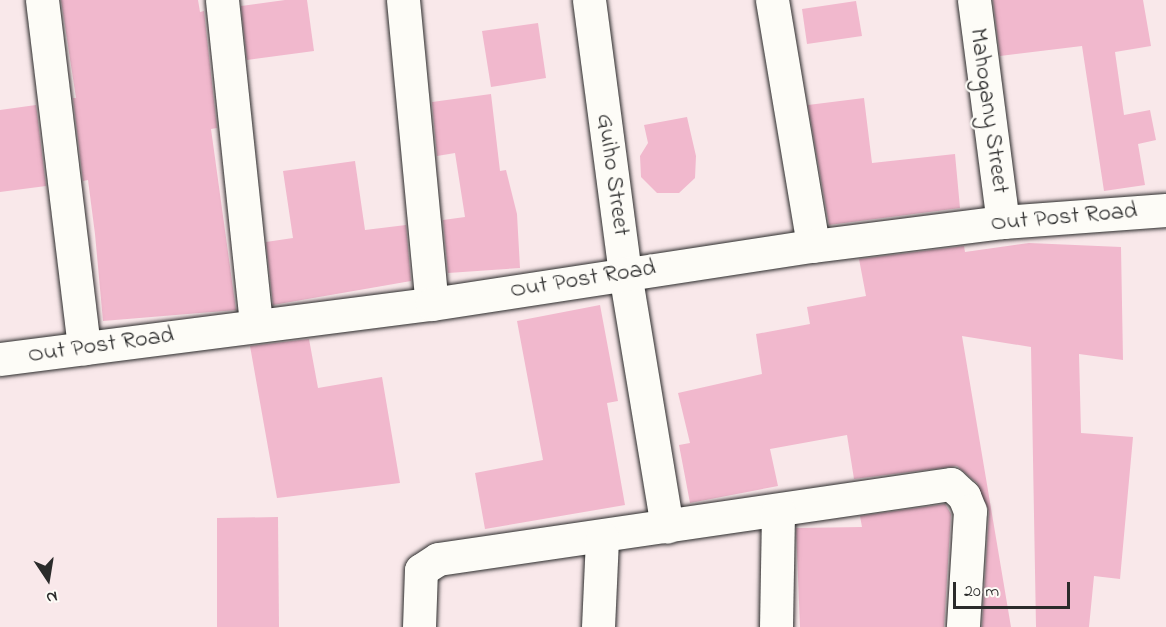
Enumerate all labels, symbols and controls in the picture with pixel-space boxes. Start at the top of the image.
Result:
street label: Mahogany Street [962,26,1014,196]
street label: Guiho Street [589,112,635,238]
street label: Out Post Road [990,197,1138,239]
street label: Out Post Road [508,254,658,306]
street label: Out Post Road [26,322,176,370]
north arrow [18,549,78,609]
scale bar [956,570,1073,608]
text: 20 m [964,579,999,605]
text: N [44,584,60,609]

